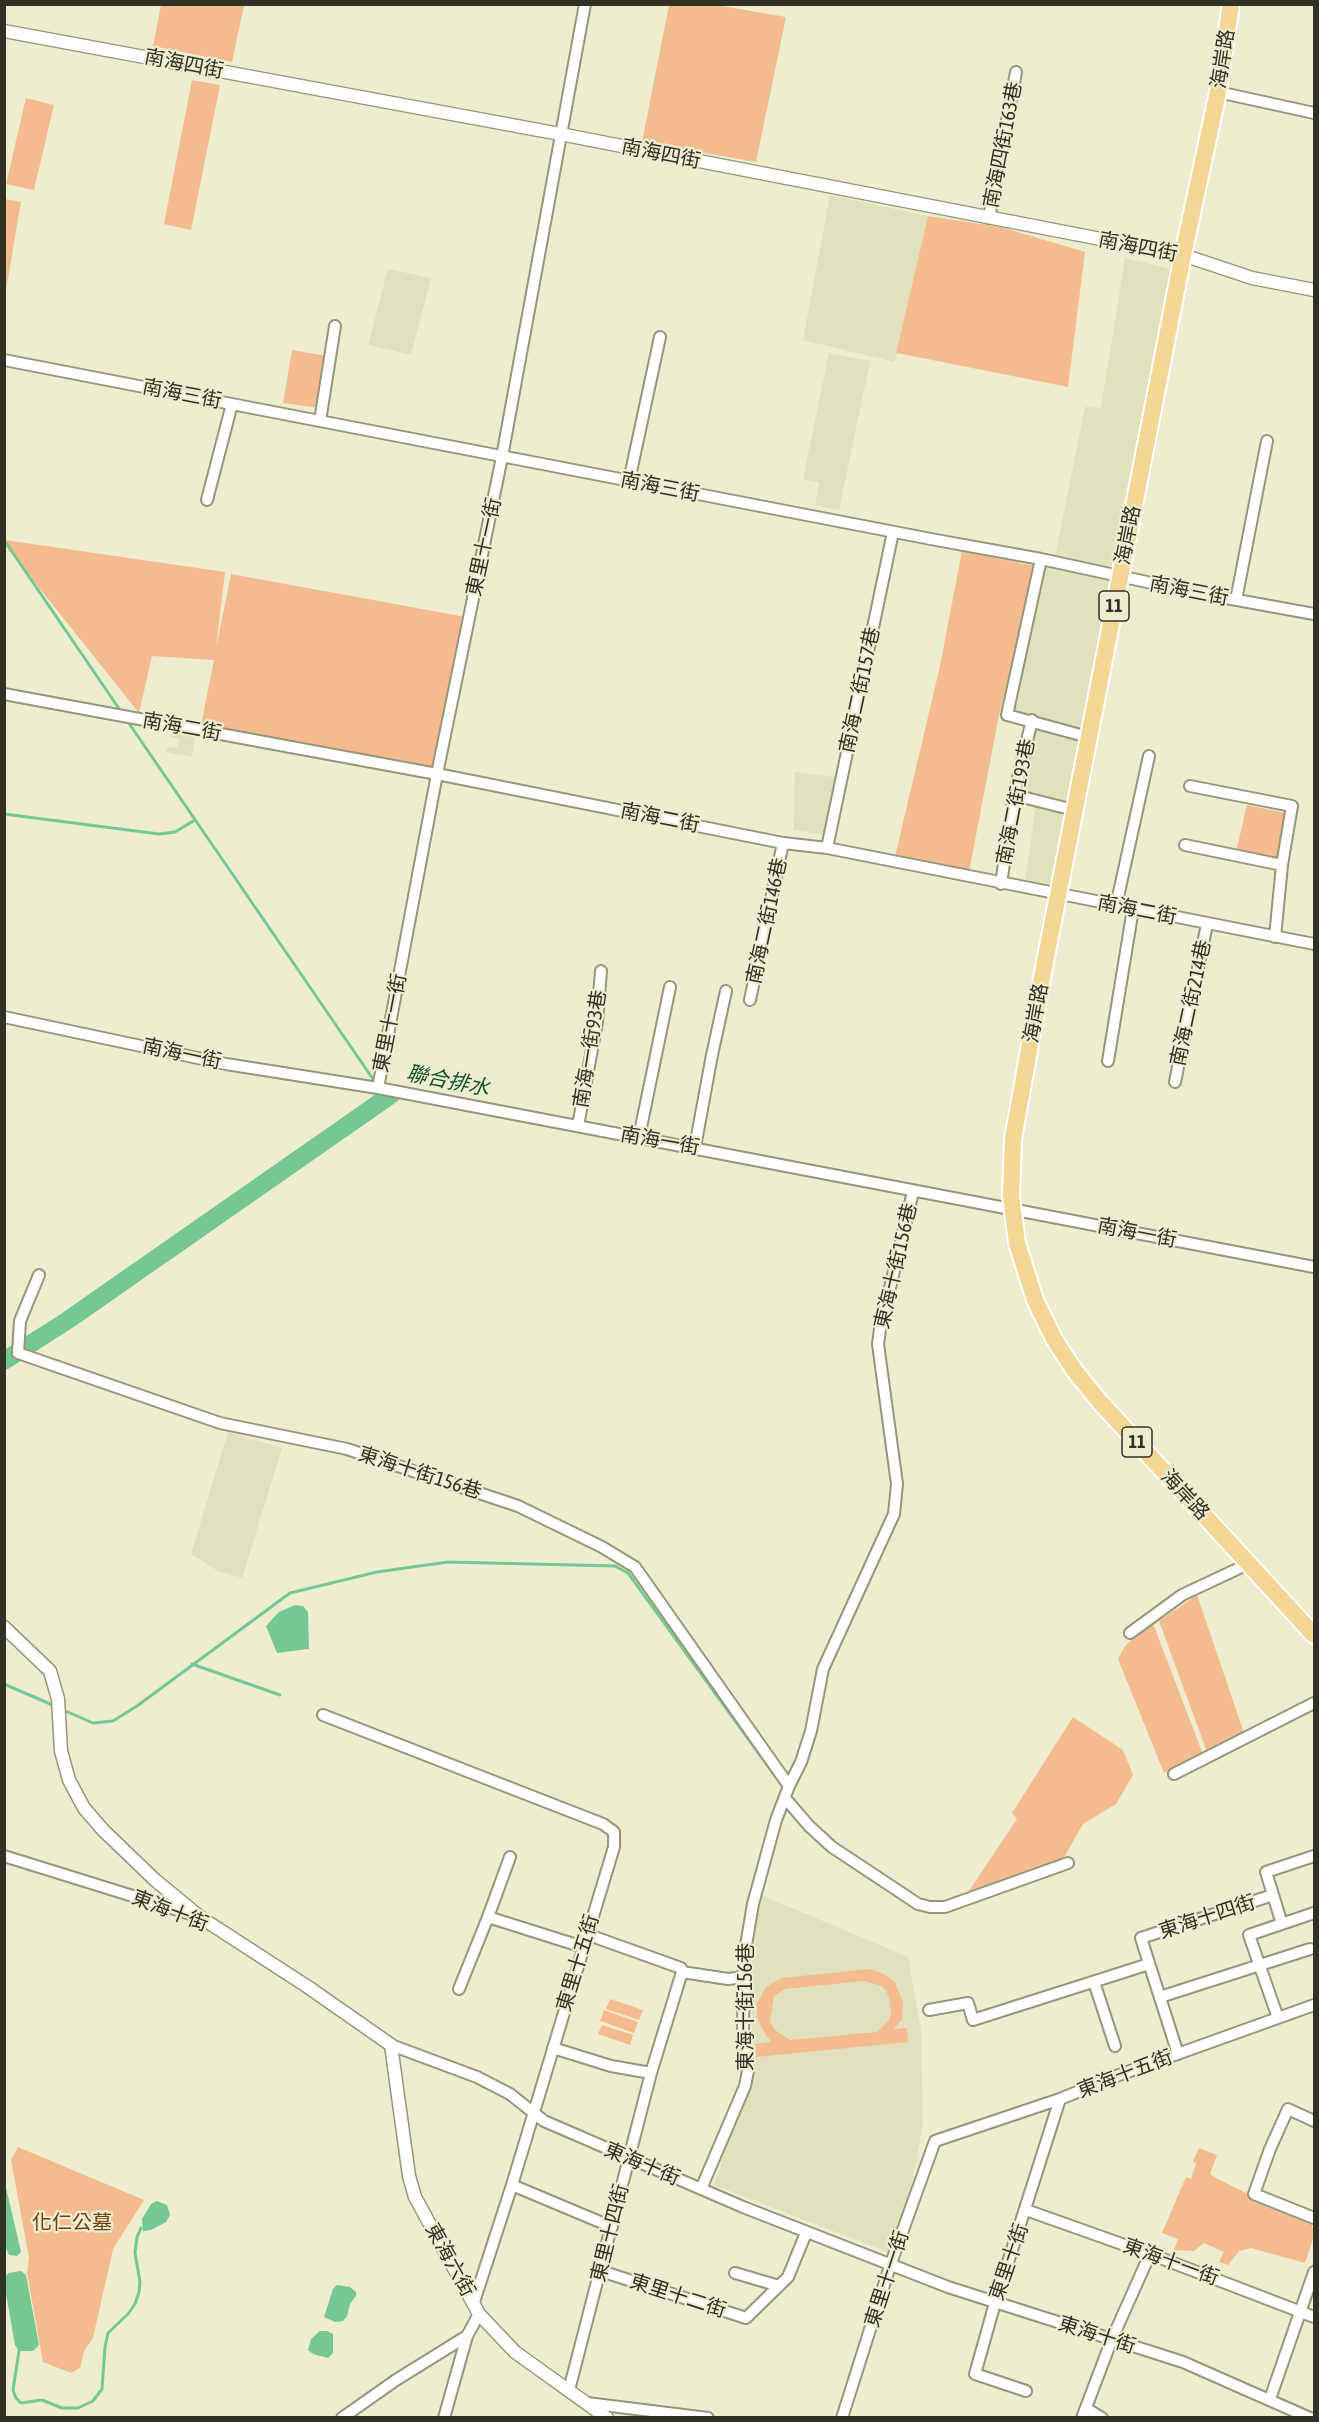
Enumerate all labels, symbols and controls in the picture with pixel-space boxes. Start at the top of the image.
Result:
street label: 海岸路 [1206,27,1240,91]
street label: 南海四街 [142,45,226,83]
street label: 南海四街163巷 [979,80,1027,210]
street label: 南海四街 [619,135,703,173]
street label: 南海四街 [1096,228,1180,266]
street label: 南海三街 [140,375,224,413]
street label: 南海三街 [618,468,702,506]
street label: 東里十一街 [462,496,506,598]
street label: 海岸路 [1110,503,1146,567]
street label: 南海三街 [1147,572,1231,610]
road number: 11 [1099,591,1129,621]
street label: 南海二街157巷 [835,625,885,755]
street label: 南海二街 [141,708,223,746]
street label: 南海二街193巷 [992,737,1040,867]
street label: 南海二街 [618,799,702,837]
street label: 南海二街146巷 [742,856,792,986]
street label: 南海二街 [1095,891,1179,929]
street label: 南海二街214巷 [1166,938,1216,1068]
street label: 東里十一街 [369,972,411,1074]
street label: 海岸路 [1019,981,1053,1045]
street label: 南海一街93巷 [569,988,611,1110]
street label: 南海一街 [140,1034,224,1074]
water label: 聯合排水 [404,1061,492,1101]
street label: 南海一街 [619,1122,701,1160]
street label: 東海十街156巷 [870,1201,922,1331]
street label: 南海一街 [1095,1214,1179,1252]
road number: 11 [1122,1427,1152,1457]
street label: 東海十街156巷 [355,1442,485,1504]
street label: 海岸路 [1156,1465,1214,1525]
street label: 東海十街 [128,1885,212,1937]
street label: 東海十四街 [1156,1890,1258,1944]
street label: 東里十五街 [552,1912,604,2014]
street label: 東海十街156巷 [734,1943,758,2071]
street label: 東海十五街 [1074,2045,1176,2103]
street label: 東海十街 [600,2137,684,2191]
street label: 東里十四街 [586,2182,634,2284]
park label: 化仁公墓 [32,2211,112,2235]
street label: 東海六街 [420,2219,480,2301]
street label: 東里十街 [985,2220,1033,2304]
street label: 東里十一街 [860,2228,914,2330]
street label: 東海十一街 [1120,2234,1222,2290]
street label: 東里十二街 [627,2269,729,2323]
street label: 東海十街 [1055,2311,1139,2359]

